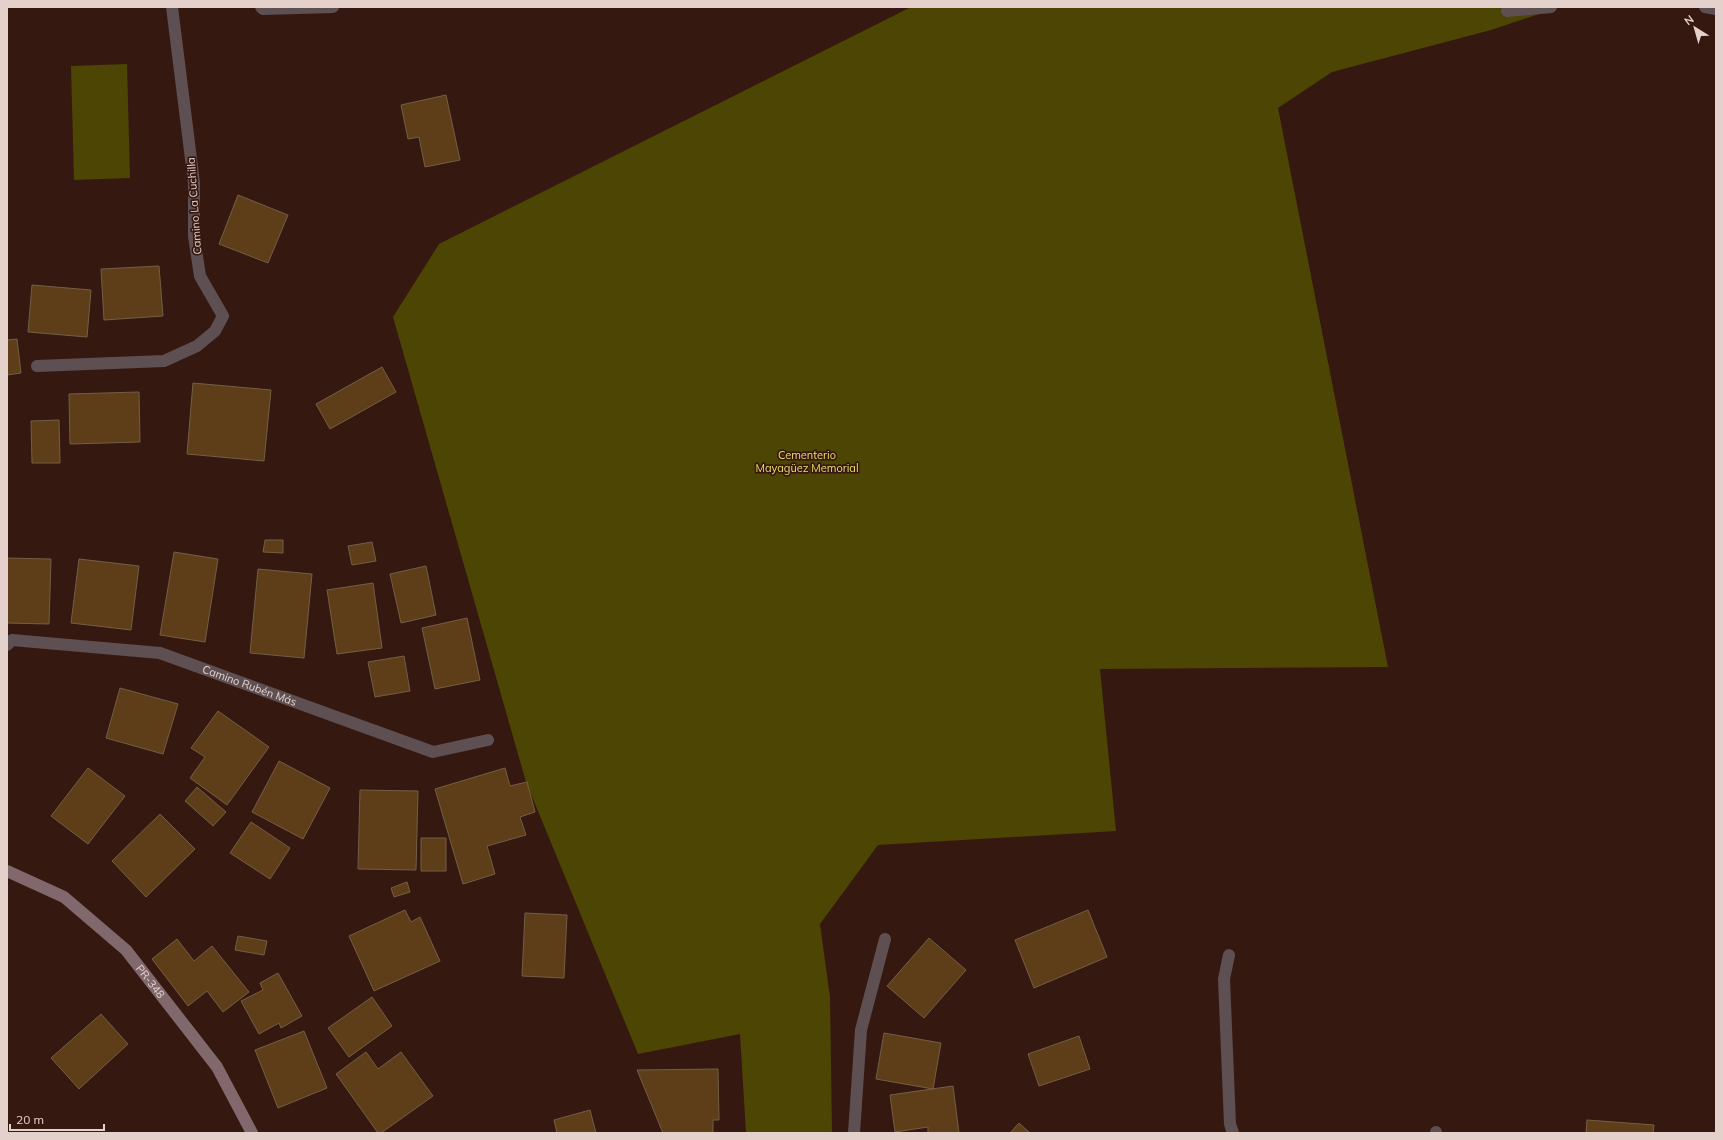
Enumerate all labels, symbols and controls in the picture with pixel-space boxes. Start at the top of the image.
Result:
north arrow [1675,8,1715,48]
text: N [1681,12,1697,28]
street label: Camino La Cuchilla [184,157,204,255]
park label: Cementerio Mayagüez Memorial [755,448,859,475]
street label: Camino Rubén Más [201,662,299,709]
street label: PR-348 [133,962,168,1001]
scale bar [10,1106,104,1132]
text: 20 m [16,1112,44,1127]

